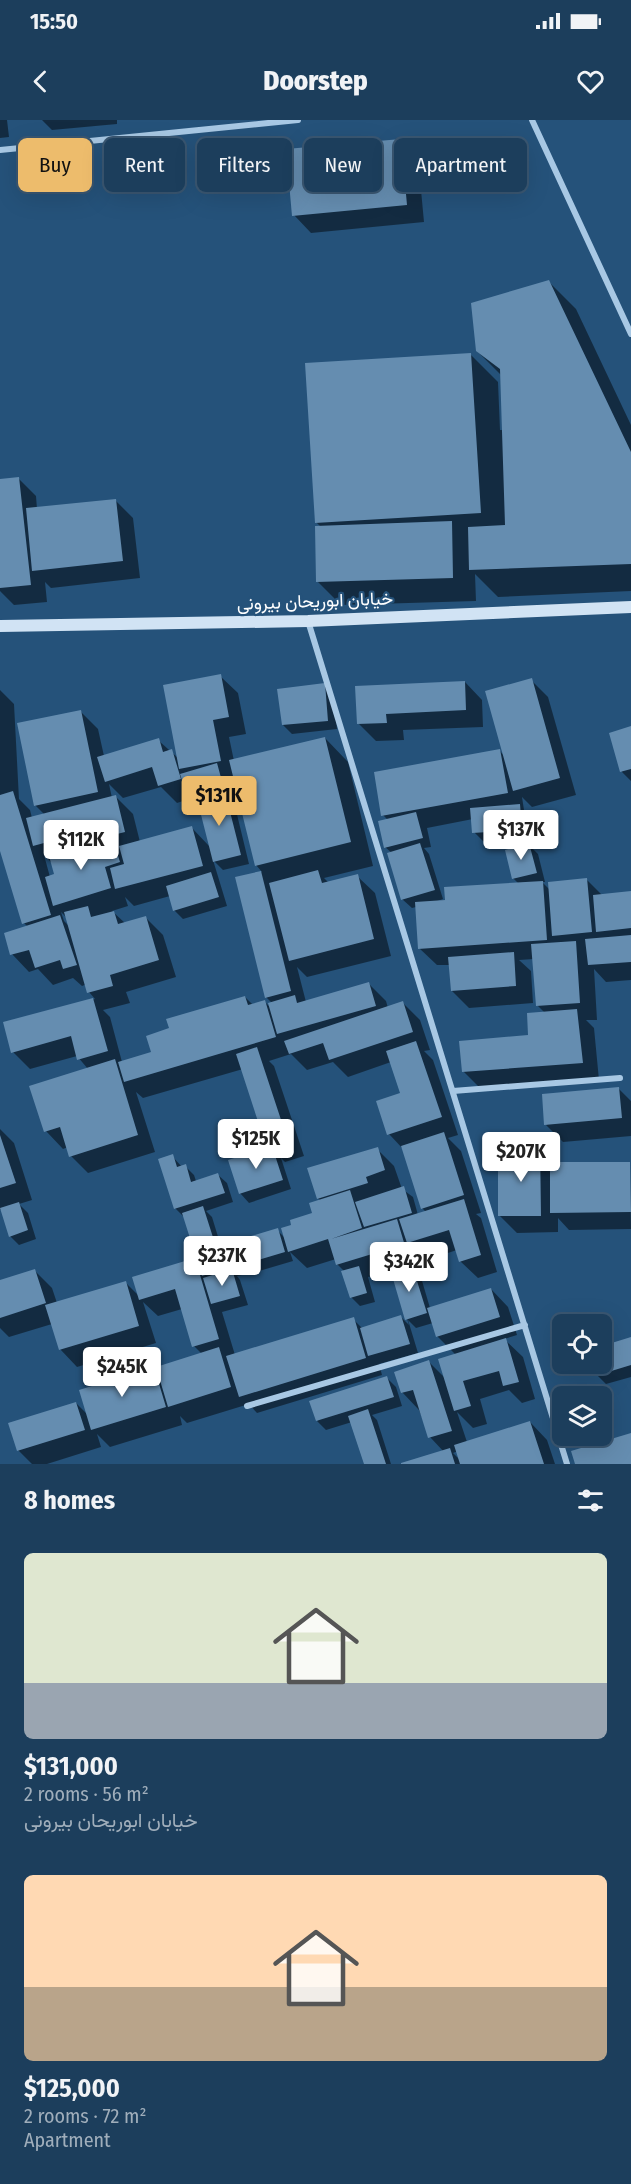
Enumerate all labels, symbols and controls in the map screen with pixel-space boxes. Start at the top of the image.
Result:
text: 15:50 [30,8,78,35]
icon: back [24,65,57,98]
text: Doorstep [263,65,368,97]
icon: heart [574,65,607,98]
chip: Buy [18,138,92,192]
chip: Rent [104,138,185,192]
chip: Filters [197,138,292,192]
chip: New [304,138,382,192]
chip: Apartment [394,138,527,192]
street label: خیابان ابوریحان بیرونی [236,587,394,615]
pin: $131K [177,776,261,827]
text: $131K [196,783,242,807]
pin: $137K [479,810,563,861]
text: $137K [497,817,545,841]
pin: $112K [39,820,123,871]
text: $112K [58,827,104,851]
pin: $125K [214,1119,298,1170]
text: $125K [232,1126,280,1150]
pin: $207K [479,1132,563,1183]
text: $207K [496,1139,546,1163]
pin: $237K [180,1236,264,1287]
pin: $342K [367,1242,451,1293]
text: $237K [198,1243,246,1267]
text: $342K [384,1249,434,1273]
map controls [552,1314,612,1446]
button: locate [552,1314,612,1374]
pin: $245K [80,1347,164,1398]
text: $245K [97,1354,147,1378]
button: layers [552,1386,612,1446]
icon: filters [574,1484,607,1517]
text: 8 homes [24,1485,115,1516]
icon: home [262,1592,370,1700]
text: $131,000 [24,1751,118,1782]
text: 2 rooms · 56 m² [24,1782,149,1806]
text: خیابان ابوریحان بیرونی [24,1808,198,1832]
icon: home [262,1914,370,2022]
text: $125,000 [24,2073,120,2104]
text: 2 rooms · 72 m² [24,2104,146,2128]
text: Apartment [24,2128,111,2152]

